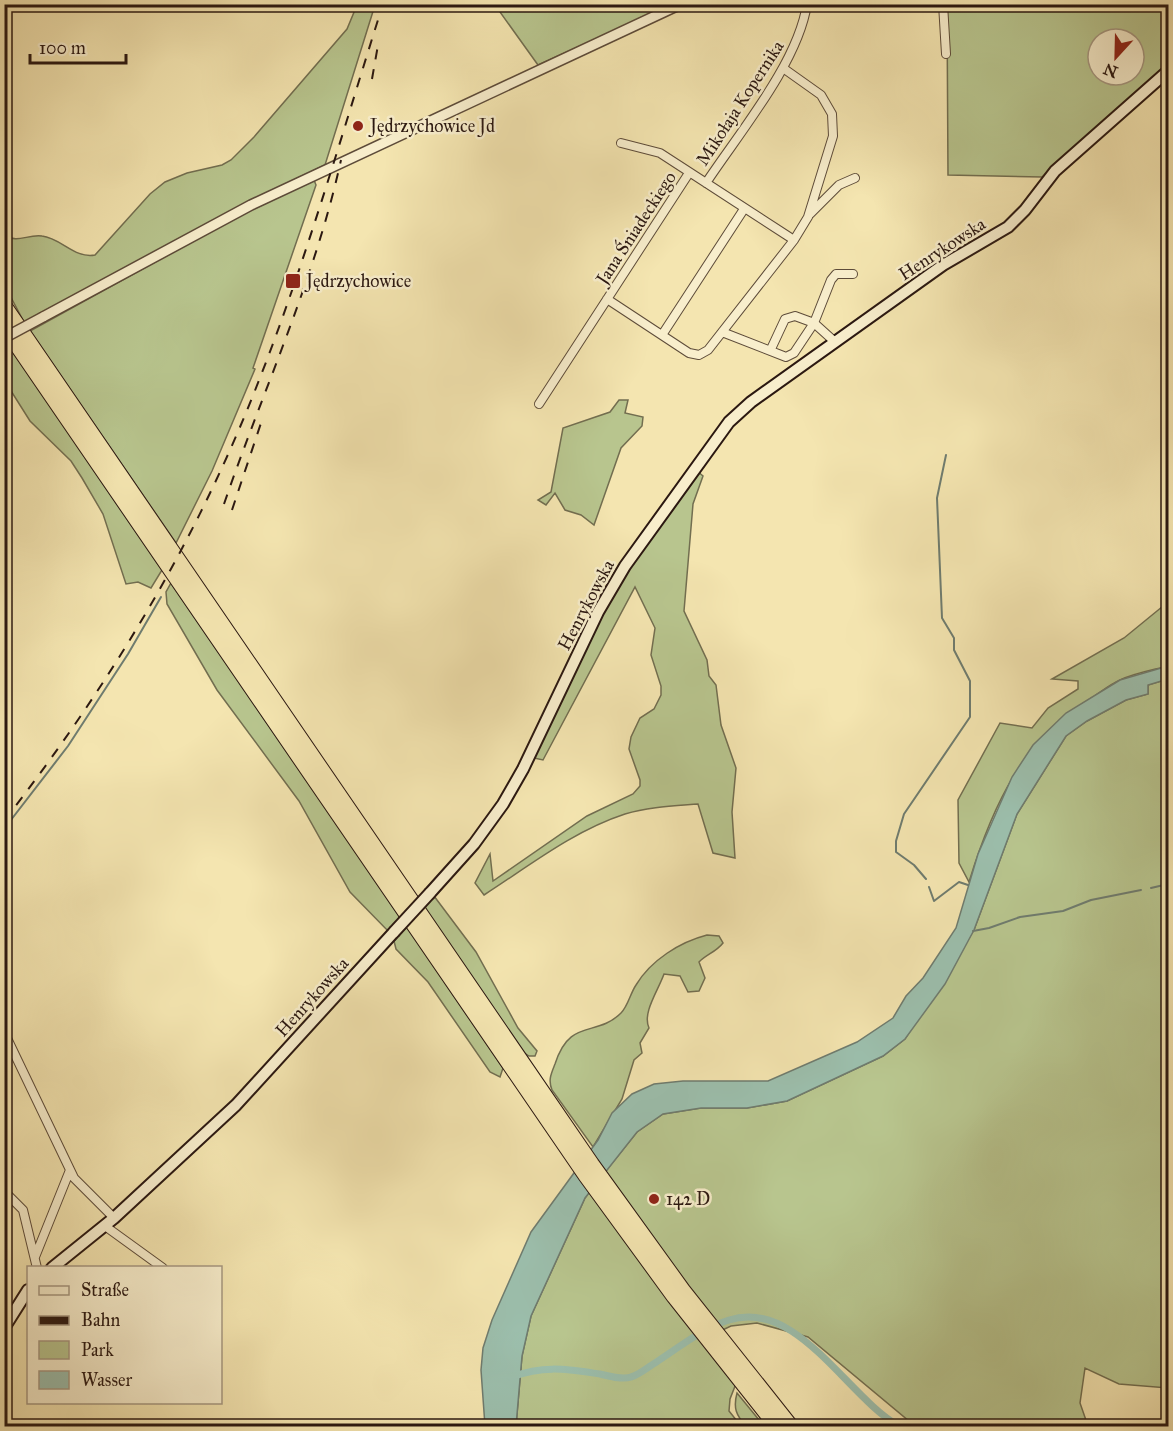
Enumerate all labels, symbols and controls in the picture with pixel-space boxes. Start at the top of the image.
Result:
scale bar [30,27,126,65]
north arrow [1086,27,1146,87]
street label: Mikołaja Kopernika [691,36,789,170]
text: 100 m [39,37,86,59]
text: N [1100,59,1120,82]
place label: Jędrzychowice Jd [368,115,495,138]
marker: Jędrzychowice Jd [351,119,365,133]
street label: Jana Śniadeckiego [588,166,682,291]
street label: Henrykowska [894,213,990,285]
place label: Jędrzychowice [304,270,411,293]
marker: Jędrzychowice [284,272,302,290]
street label: Henrykowska [553,556,619,654]
street label: Henrykowska [271,952,354,1041]
place label: 142 D [666,1188,710,1210]
marker: 142 D [647,1192,661,1206]
legend [27,1266,222,1404]
text: Straße [81,1279,129,1301]
text: Bahn [81,1309,121,1331]
text: Park [81,1339,114,1361]
text: Wasser [81,1369,132,1391]

